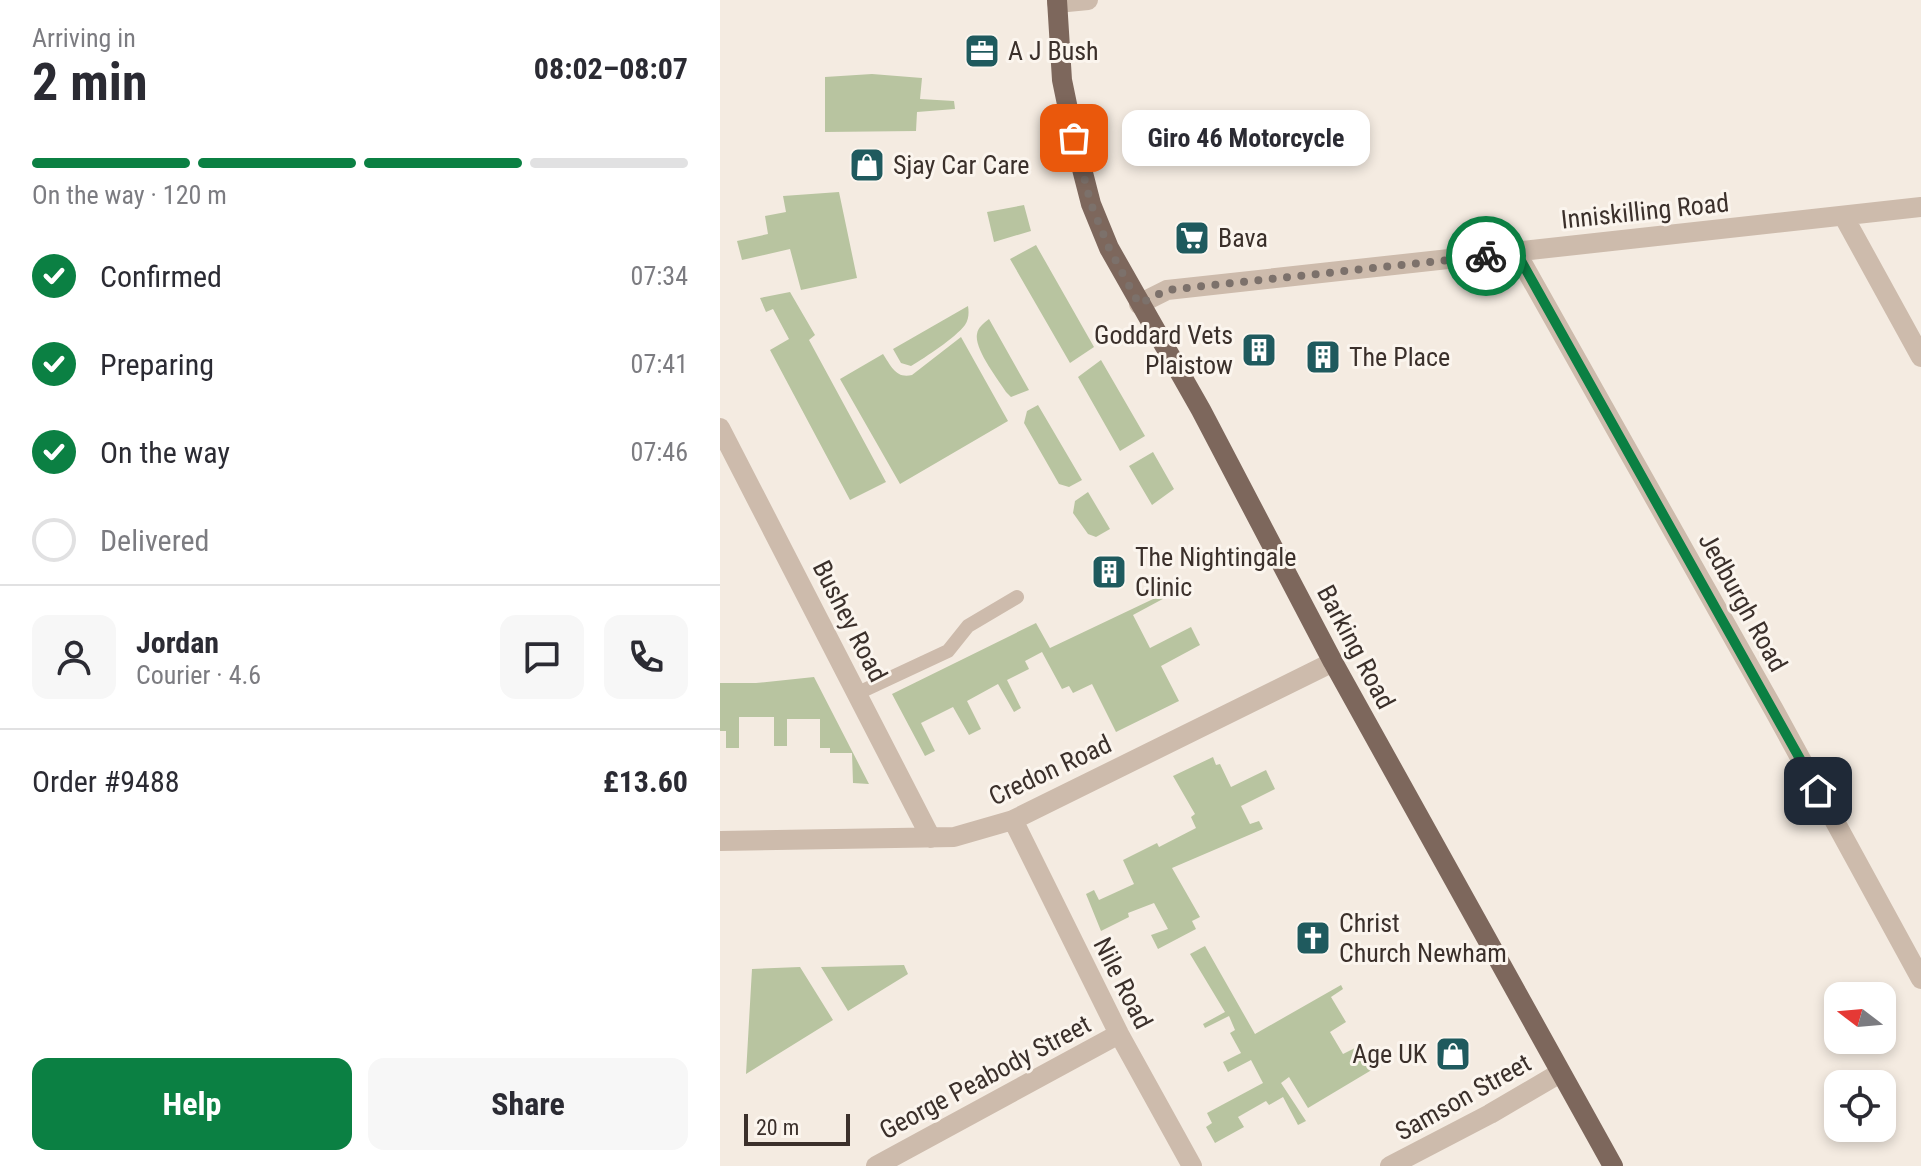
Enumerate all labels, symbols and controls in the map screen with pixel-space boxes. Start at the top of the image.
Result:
text: Arriving in [32,23,136,53]
office icon: A J Bush [963,32,1001,70]
place label: A J Bush [1008,36,1099,66]
text: 08:02–08:07 [534,51,688,86]
text: 2 min [32,52,148,113]
pin [1040,104,1108,172]
callout: Giro 46 Motorcycle [1122,110,1370,166]
icon: bag [1052,116,1096,160]
text: Giro 46 Motorcycle [1147,123,1345,153]
shop icon: Sjay Car Care [848,146,886,184]
place label: Sjay Car Care [893,150,1030,180]
text: On the way · 120 m [32,180,227,210]
street label: Inniskilling Road [1560,187,1730,235]
courier [1446,216,1526,296]
supermarket icon: Bava [1173,219,1211,257]
place label: Bava [1218,223,1268,253]
icon: bike [1464,234,1508,278]
icon: check [32,254,76,298]
text: Confirmed [100,259,222,294]
text: 07:34 [631,261,688,291]
place label: Goddard Vets Plaistow [1094,320,1233,380]
building icon: Goddard Vets Plaistow [1240,331,1278,369]
building icon: The Place [1304,338,1342,376]
icon: check [32,342,76,386]
place label: The Place [1349,342,1450,372]
text: Preparing [100,347,214,382]
text: 07:41 [631,349,688,379]
icon: check [32,430,76,474]
text: On the way [100,435,230,470]
text: 07:46 [631,437,688,467]
text: Delivered [100,523,209,558]
street label: Jedburgh Road [1692,527,1794,677]
place label: The Nightingale Clinic [1135,542,1296,602]
building icon: The Nightingale Clinic [1090,553,1128,591]
street label: Bushey Road [807,555,893,687]
street label: Barking Road [1311,580,1401,714]
button: person [32,615,116,699]
button: chat [500,615,584,699]
button: phone [604,615,688,699]
text: Jordan [136,625,219,660]
text: Courier · 4.6 [136,660,261,690]
street label: Credon Road [984,729,1116,811]
pin [1784,757,1852,825]
text: Order #9488 [32,764,180,799]
text: £13.60 [603,764,688,799]
icon: home [1796,769,1840,813]
place label: Christ Church Newham [1339,908,1507,968]
church icon: Christ Church Newham [1294,919,1332,957]
street label: Nile Road [1087,932,1159,1034]
north arrow [1824,982,1896,1054]
map controls [1824,982,1896,1142]
street label: George Peabody Street [874,1009,1096,1145]
shop icon: Age UK [1434,1035,1472,1073]
place label: Age UK [1352,1039,1428,1069]
street label: Samson Street [1390,1048,1536,1146]
button: Help [32,1058,352,1150]
button: Share [368,1058,688,1150]
button: locate [1824,1070,1896,1142]
scale bar [744,1110,850,1146]
text: 20 m [756,1115,799,1140]

